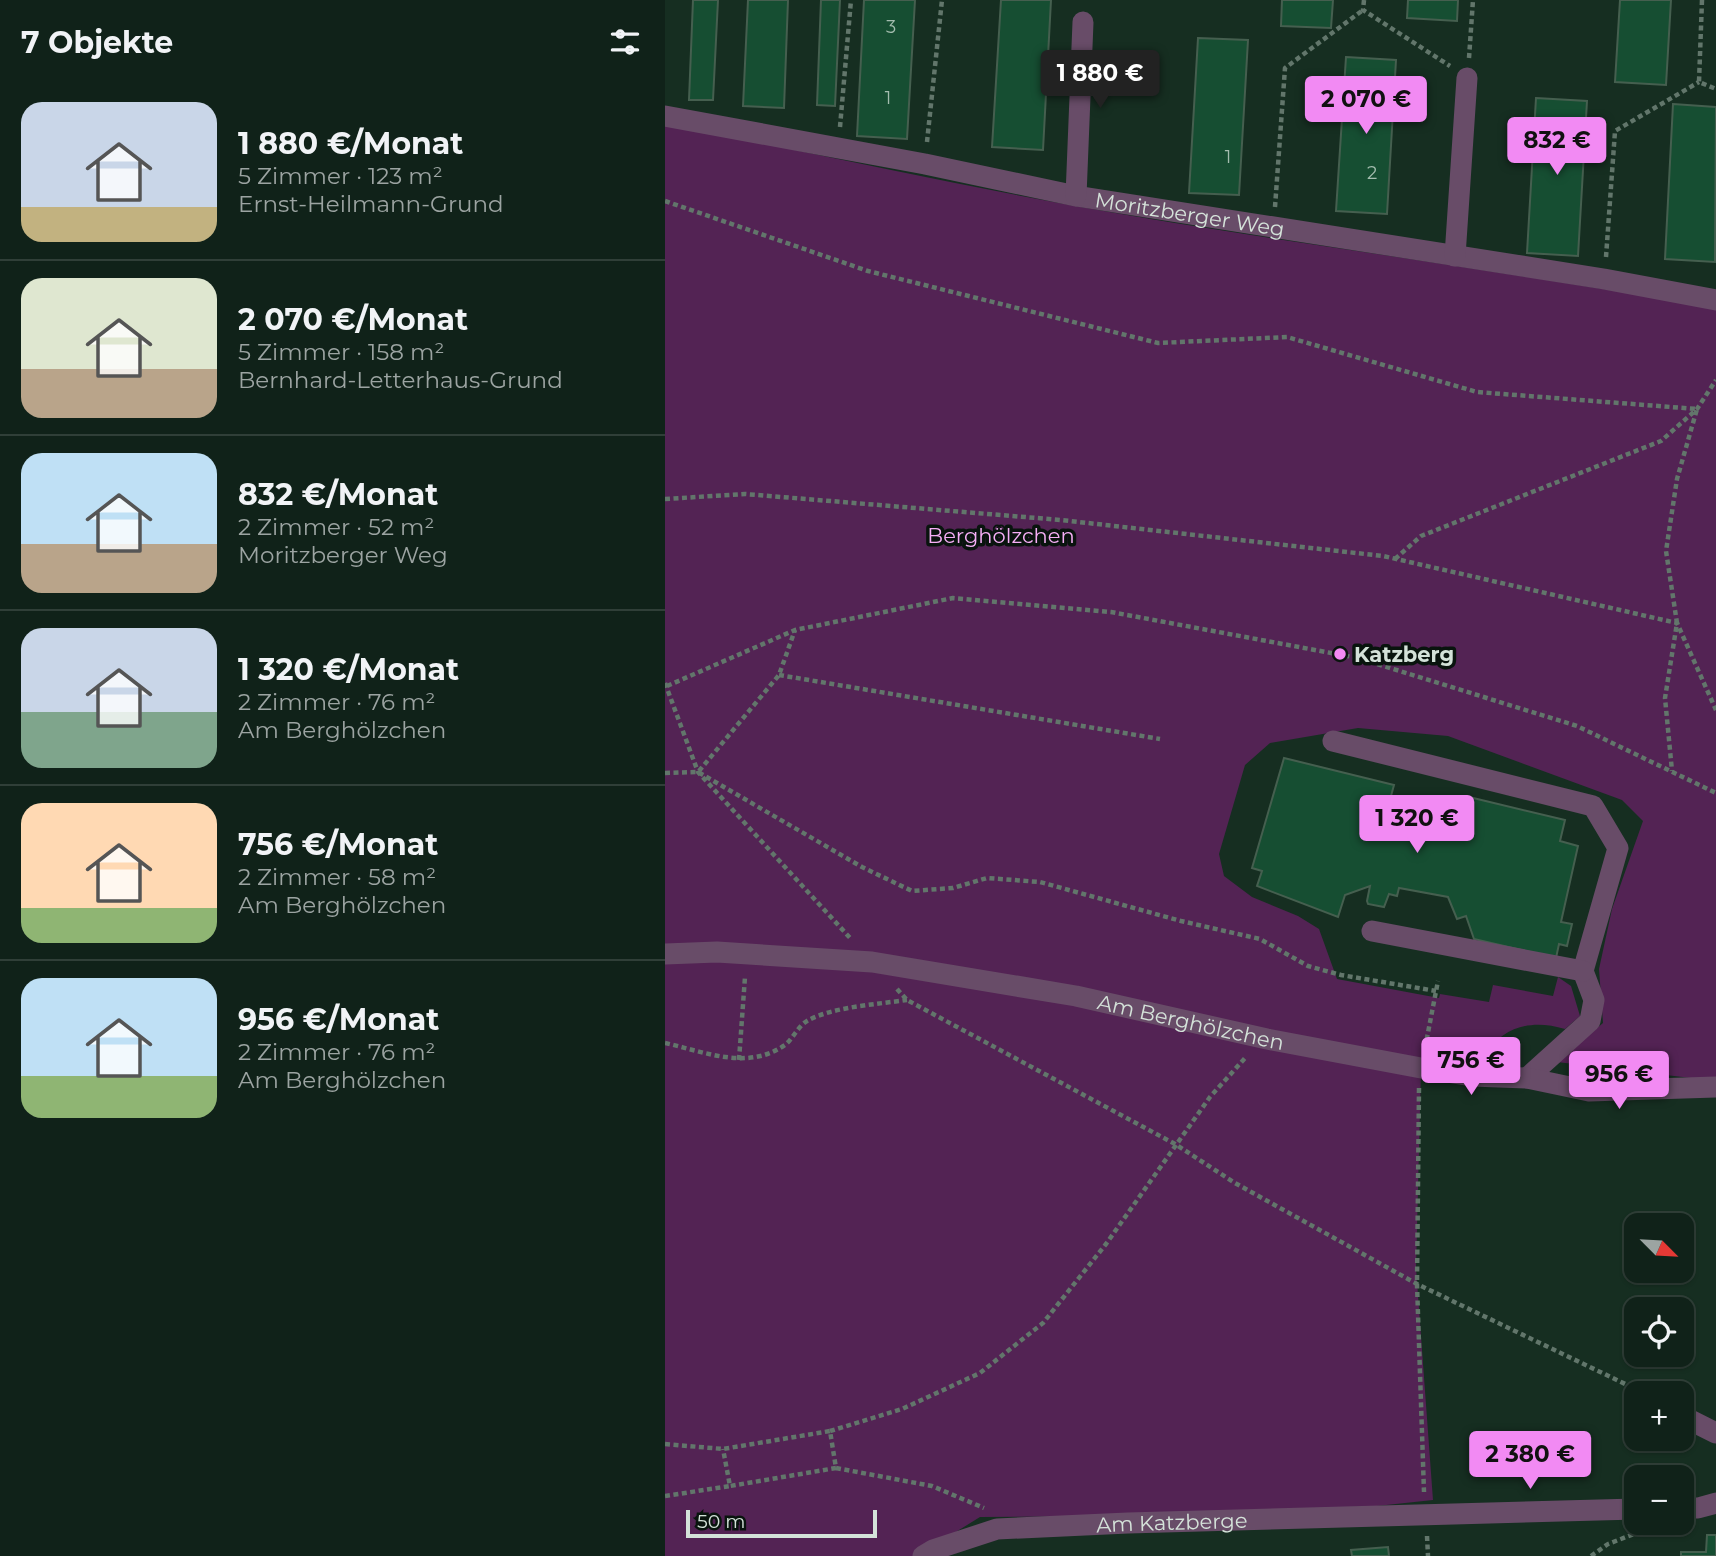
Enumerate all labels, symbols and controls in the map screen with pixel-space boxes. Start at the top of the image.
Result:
house number: 3 [886,16,896,38]
icon: filters [606,23,644,61]
text: 7 Objekte [21,24,173,61]
pin: 1 880 € [1035,50,1165,110]
text: 1 880 € [1057,59,1143,87]
pin: 2 070 € [1301,76,1431,136]
text: 2 070 € [1321,85,1411,113]
house number: 1 [885,87,891,109]
pin: 832 € [1508,118,1606,177]
text: 1 880 €/Monat [238,125,463,162]
text: 832 € [1523,126,1591,154]
icon: home [77,130,161,214]
house number: 1 [1225,146,1231,168]
text: 5 Zimmer · 123 m² [238,162,443,190]
house number: 2 [1367,162,1377,184]
street label: Moritzberger Weg [1093,187,1286,241]
text: Ernst-Heilmann-Grund [238,190,504,218]
text: 2 070 €/Monat [238,301,468,338]
icon: home [77,306,161,390]
text: 5 Zimmer · 158 m² [238,338,444,366]
text: Bernhard-Letterhaus-Grund [238,366,563,394]
text: 832 €/Monat [238,476,438,513]
icon: home [77,481,161,565]
text: 2 Zimmer · 52 m² [238,513,434,541]
park label: Berghölzchen [927,523,1075,548]
text: Moritzberger Weg [238,541,448,569]
place label: Katzberg [1354,642,1454,667]
marker: Katzberg [1332,646,1348,662]
text: 1 320 €/Monat [238,651,459,688]
icon: home [77,656,161,740]
text: 2 Zimmer · 76 m² [238,688,435,716]
text: Am Berghölzchen [238,716,446,744]
pin: 1 320 € [1352,796,1482,855]
text: 1 320 € [1375,804,1459,832]
text: 756 €/Monat [238,826,438,863]
icon: home [77,831,161,915]
text: 2 Zimmer · 58 m² [238,863,436,891]
text: Am Berghölzchen [238,891,446,919]
street label: Am Berghölzchen [1095,989,1286,1054]
text: 956 €/Monat [238,1001,439,1038]
icon: home [77,1006,161,1090]
text: 2 Zimmer · 76 m² [238,1038,435,1066]
pin: 756 € [1422,1038,1520,1097]
text: 756 € [1437,1046,1505,1074]
pin: 956 € [1570,1052,1668,1111]
text: 956 € [1585,1060,1653,1088]
text: Am Berghölzchen [238,1066,446,1094]
north arrow [1624,1213,1694,1283]
map controls [1624,1213,1694,1535]
button: locate [1624,1297,1694,1367]
button: + [1624,1381,1694,1451]
pin: 2 380 € [1465,1432,1595,1491]
text: 2 380 € [1485,1440,1575,1468]
button: − [1624,1465,1694,1535]
scale bar [686,1507,877,1539]
street label: Am Katzberge [1096,1507,1248,1537]
text: 50 m [697,1510,745,1533]

